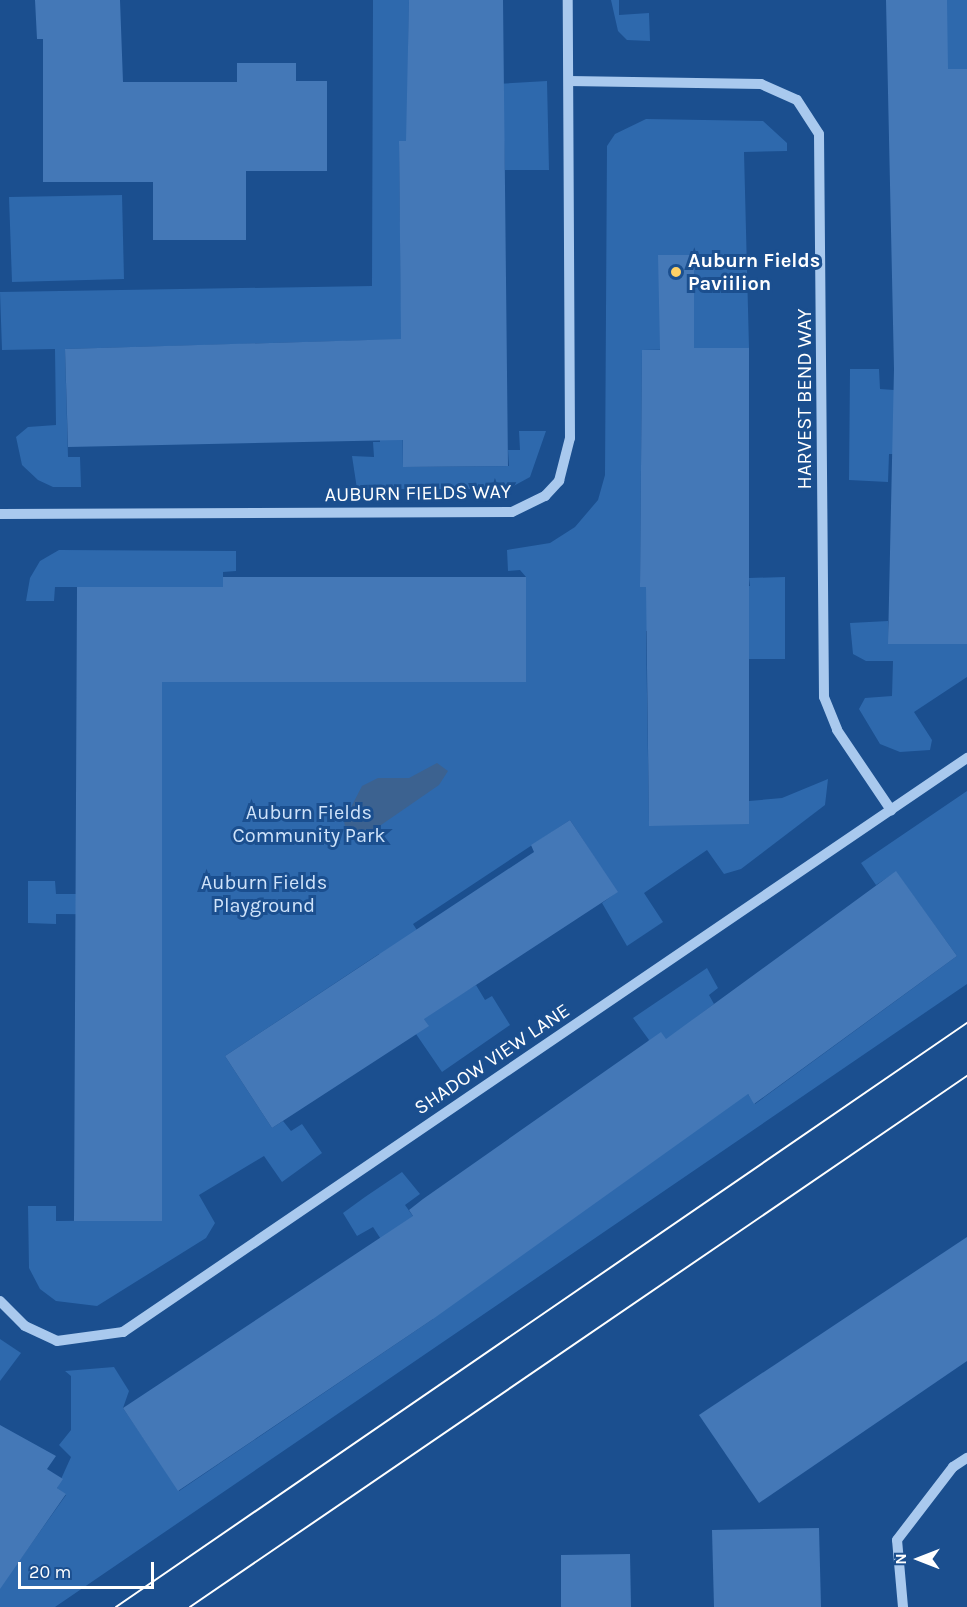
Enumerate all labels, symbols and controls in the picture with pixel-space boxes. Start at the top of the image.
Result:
place label: Auburn Fields Paviilion [688,248,820,295]
marker: Auburn Fields Paviilion [669,265,683,279]
street label: HARVEST BEND WAY [792,309,816,489]
street label: AUBURN FIELDS WAY [324,479,512,507]
park label: Auburn Fields Community Park [233,801,385,848]
park label: Auburn Fields Playground [201,871,327,918]
street label: SHADOW VIEW LANE [410,998,574,1120]
north arrow [889,1529,949,1589]
scale bar [21,1550,158,1588]
text: N [891,1553,910,1565]
text: 20 m [29,1561,71,1583]

